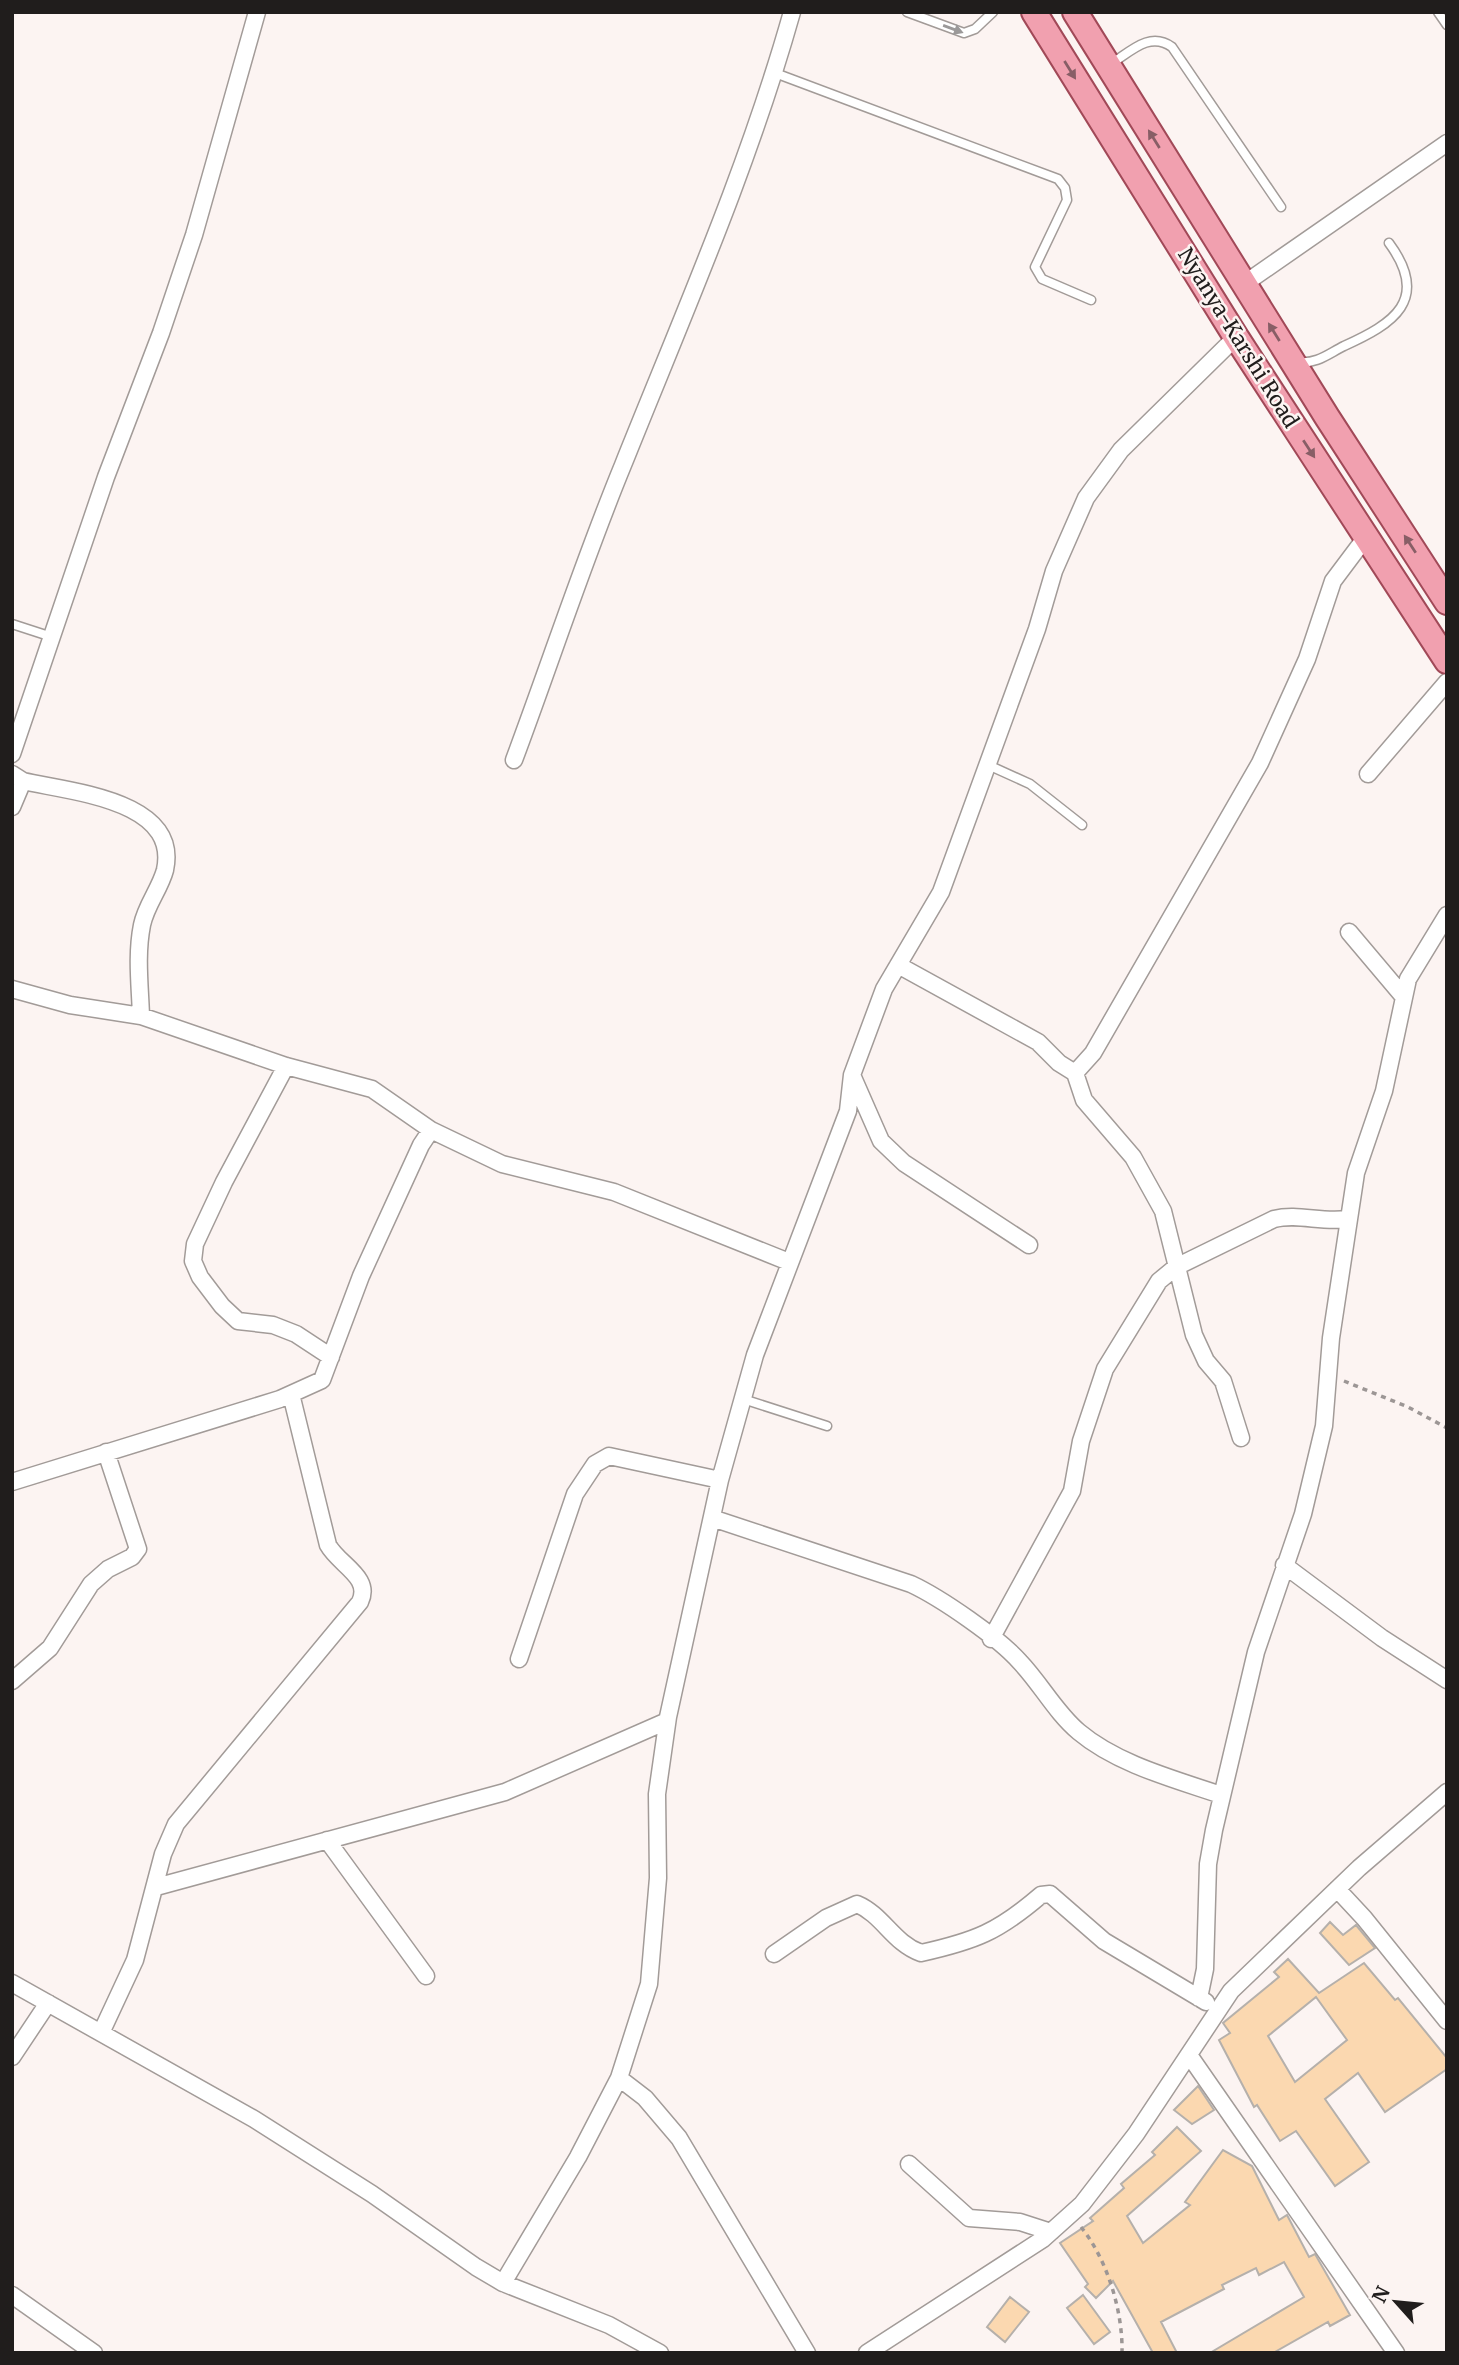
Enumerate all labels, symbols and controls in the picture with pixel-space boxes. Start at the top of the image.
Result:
one-way arrow [942,24,963,35]
one-way arrow [1064,61,1077,80]
one-way arrow [1148,129,1161,148]
street label: Nyanya-Karshi Road [1172,243,1305,433]
one-way arrow [1268,322,1281,341]
one-way arrow [1302,440,1315,459]
one-way arrow [1403,535,1416,554]
north arrow [1361,2267,1431,2337]
text: N [1367,2282,1395,2306]

